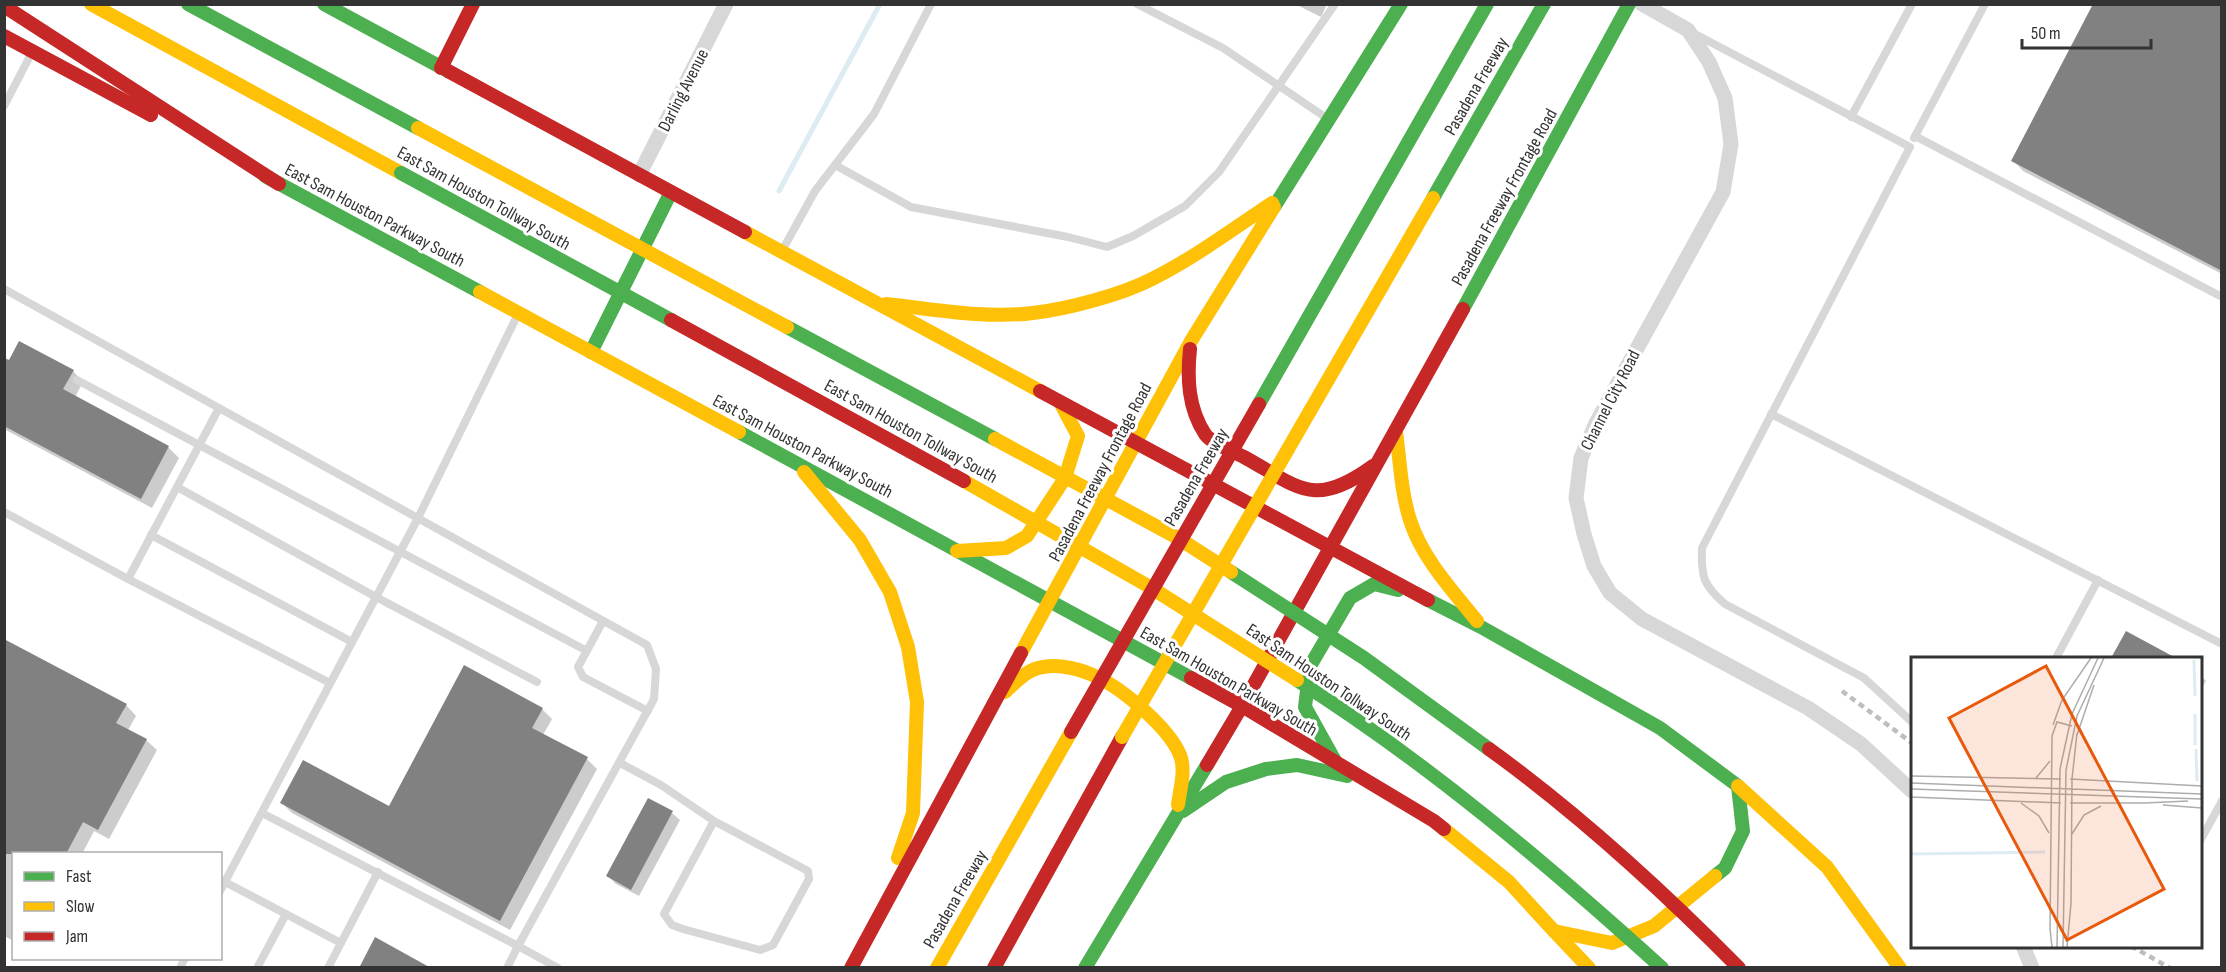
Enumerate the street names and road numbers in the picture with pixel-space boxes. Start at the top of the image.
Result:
street label: Pasadena Freeway [1440,34,1513,139]
street label: Darling Avenue [654,46,713,135]
street label: Pasadena Freeway Frontage Road [1447,105,1562,289]
street label: East Sam Houston Tollway South [394,142,574,255]
street label: East Sam Houston Parkway South [281,159,468,272]
street label: Channel City Road [1576,347,1645,454]
street label: East Sam Houston Tollway South [821,375,1001,488]
street label: Pasadena Freeway Frontage Road [1044,379,1156,565]
street label: East Sam Houston Parkway South [709,390,896,503]
street label: Pasadena Freeway [1160,425,1233,530]
street label: East Sam Houston Tollway South [1242,619,1415,746]
street label: East Sam Houston Parkway South [1137,622,1321,741]
street label: Pasadena Freeway [919,847,992,952]

